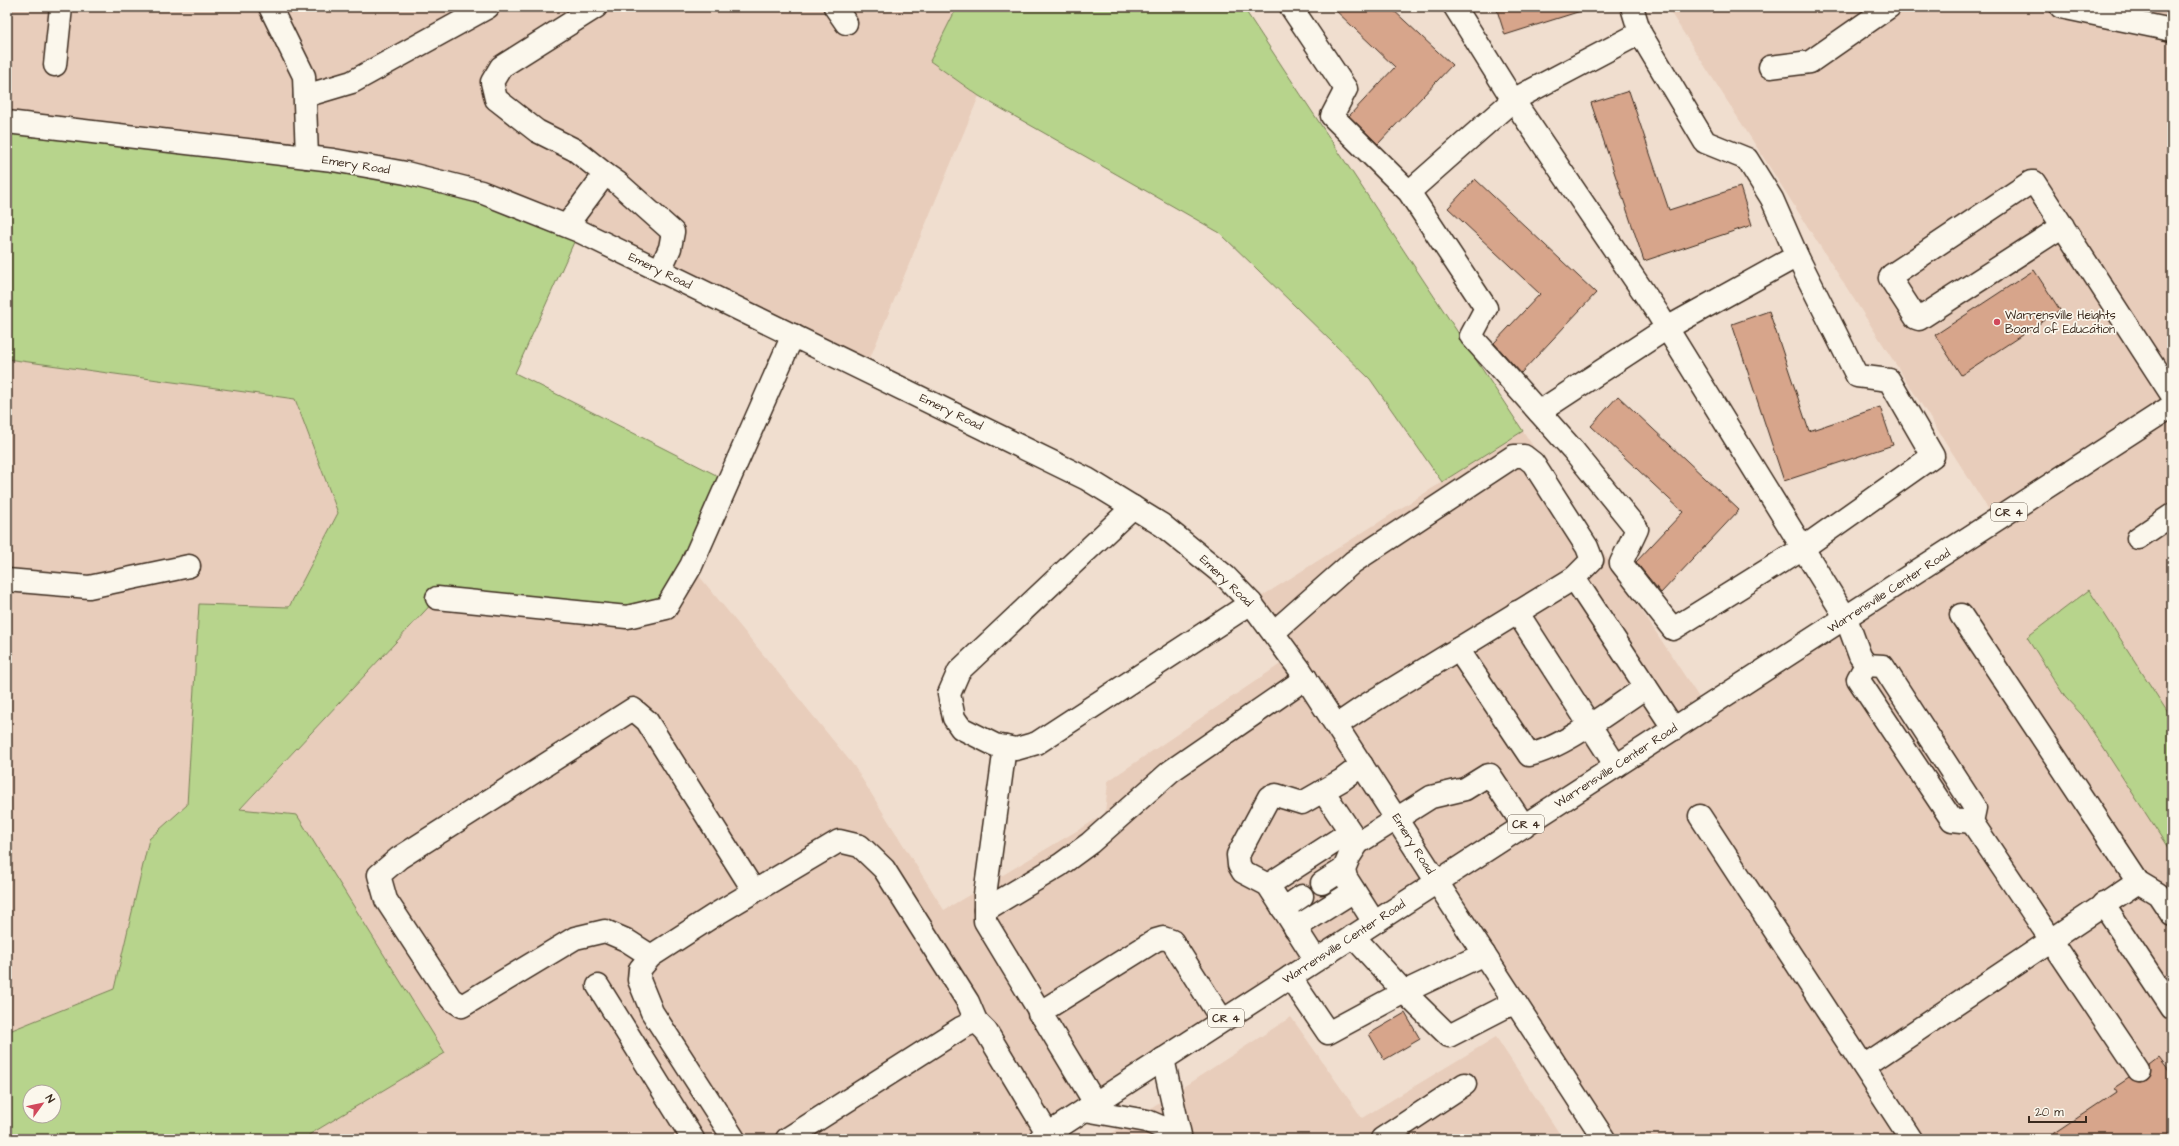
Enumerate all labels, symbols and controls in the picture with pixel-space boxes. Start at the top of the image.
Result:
street label: Emery Road [321,151,391,180]
street label: Emery Road [625,248,695,295]
place label: Warrensville Heights Board of Education [2005,307,2116,338]
marker: Warrensville Heights Board of Education [1992,317,2002,327]
street label: Emery Road [916,389,986,436]
road number: CR 4 [1991,503,2027,521]
street label: Warrensville Center Road [1824,545,1954,637]
street label: Emery Road [1195,551,1257,612]
street label: Warrensville Center Road [1551,720,1681,812]
street label: Emery Road [1387,810,1438,878]
road number: CR 4 [1508,815,1544,833]
street label: Warrensville Center Road [1279,896,1409,988]
road number: CR 4 [1208,1009,1244,1027]
north arrow [22,1084,62,1124]
text: N [42,1092,58,1106]
scale bar [2029,1098,2086,1124]
text: 20 m [2035,1104,2064,1121]

